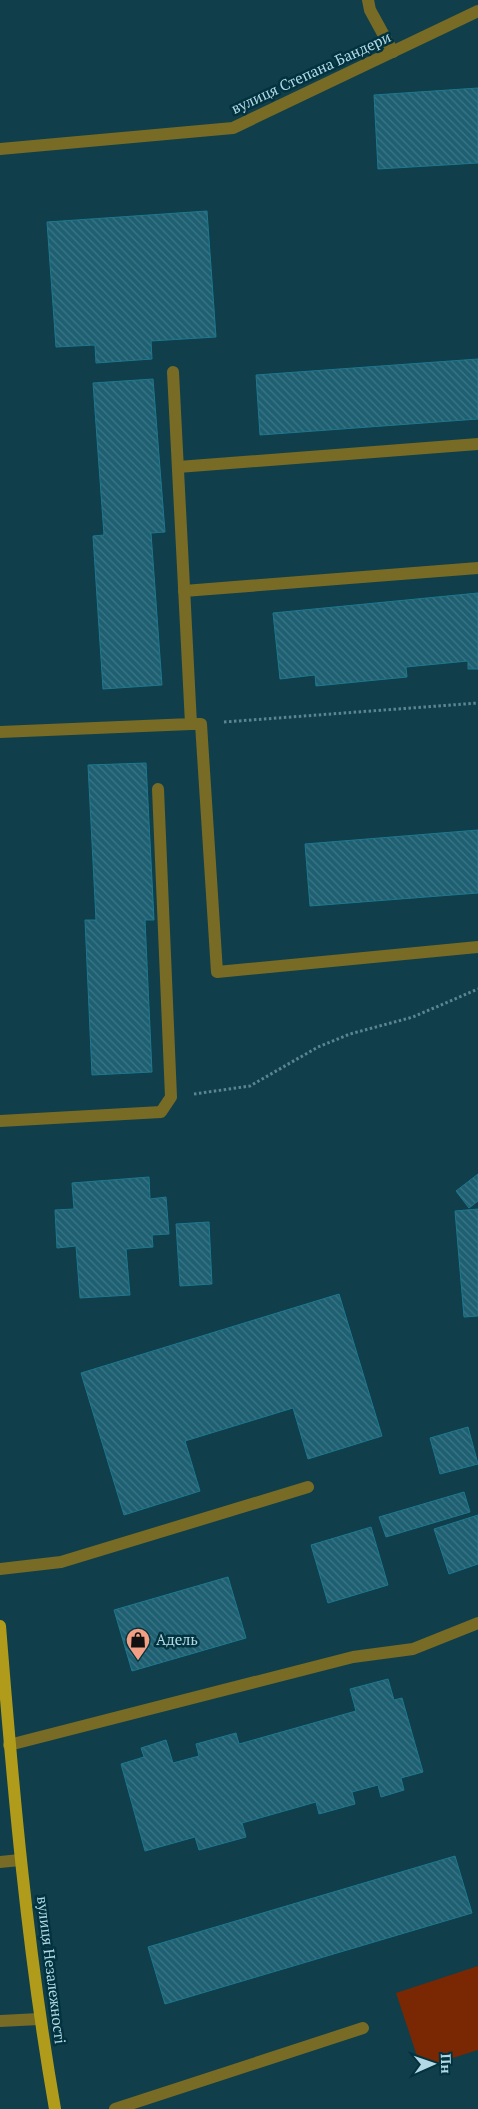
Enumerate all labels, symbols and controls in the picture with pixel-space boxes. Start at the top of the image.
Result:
street label: вулиця Степана Бандери [227,26,394,118]
shop icon: Адель [125,1627,151,1661]
place label: Адель [156,1629,198,1649]
street label: вулиця Незалежності [33,1895,71,2045]
north arrow [408,2039,458,2089]
text: Пн [437,2053,456,2074]

